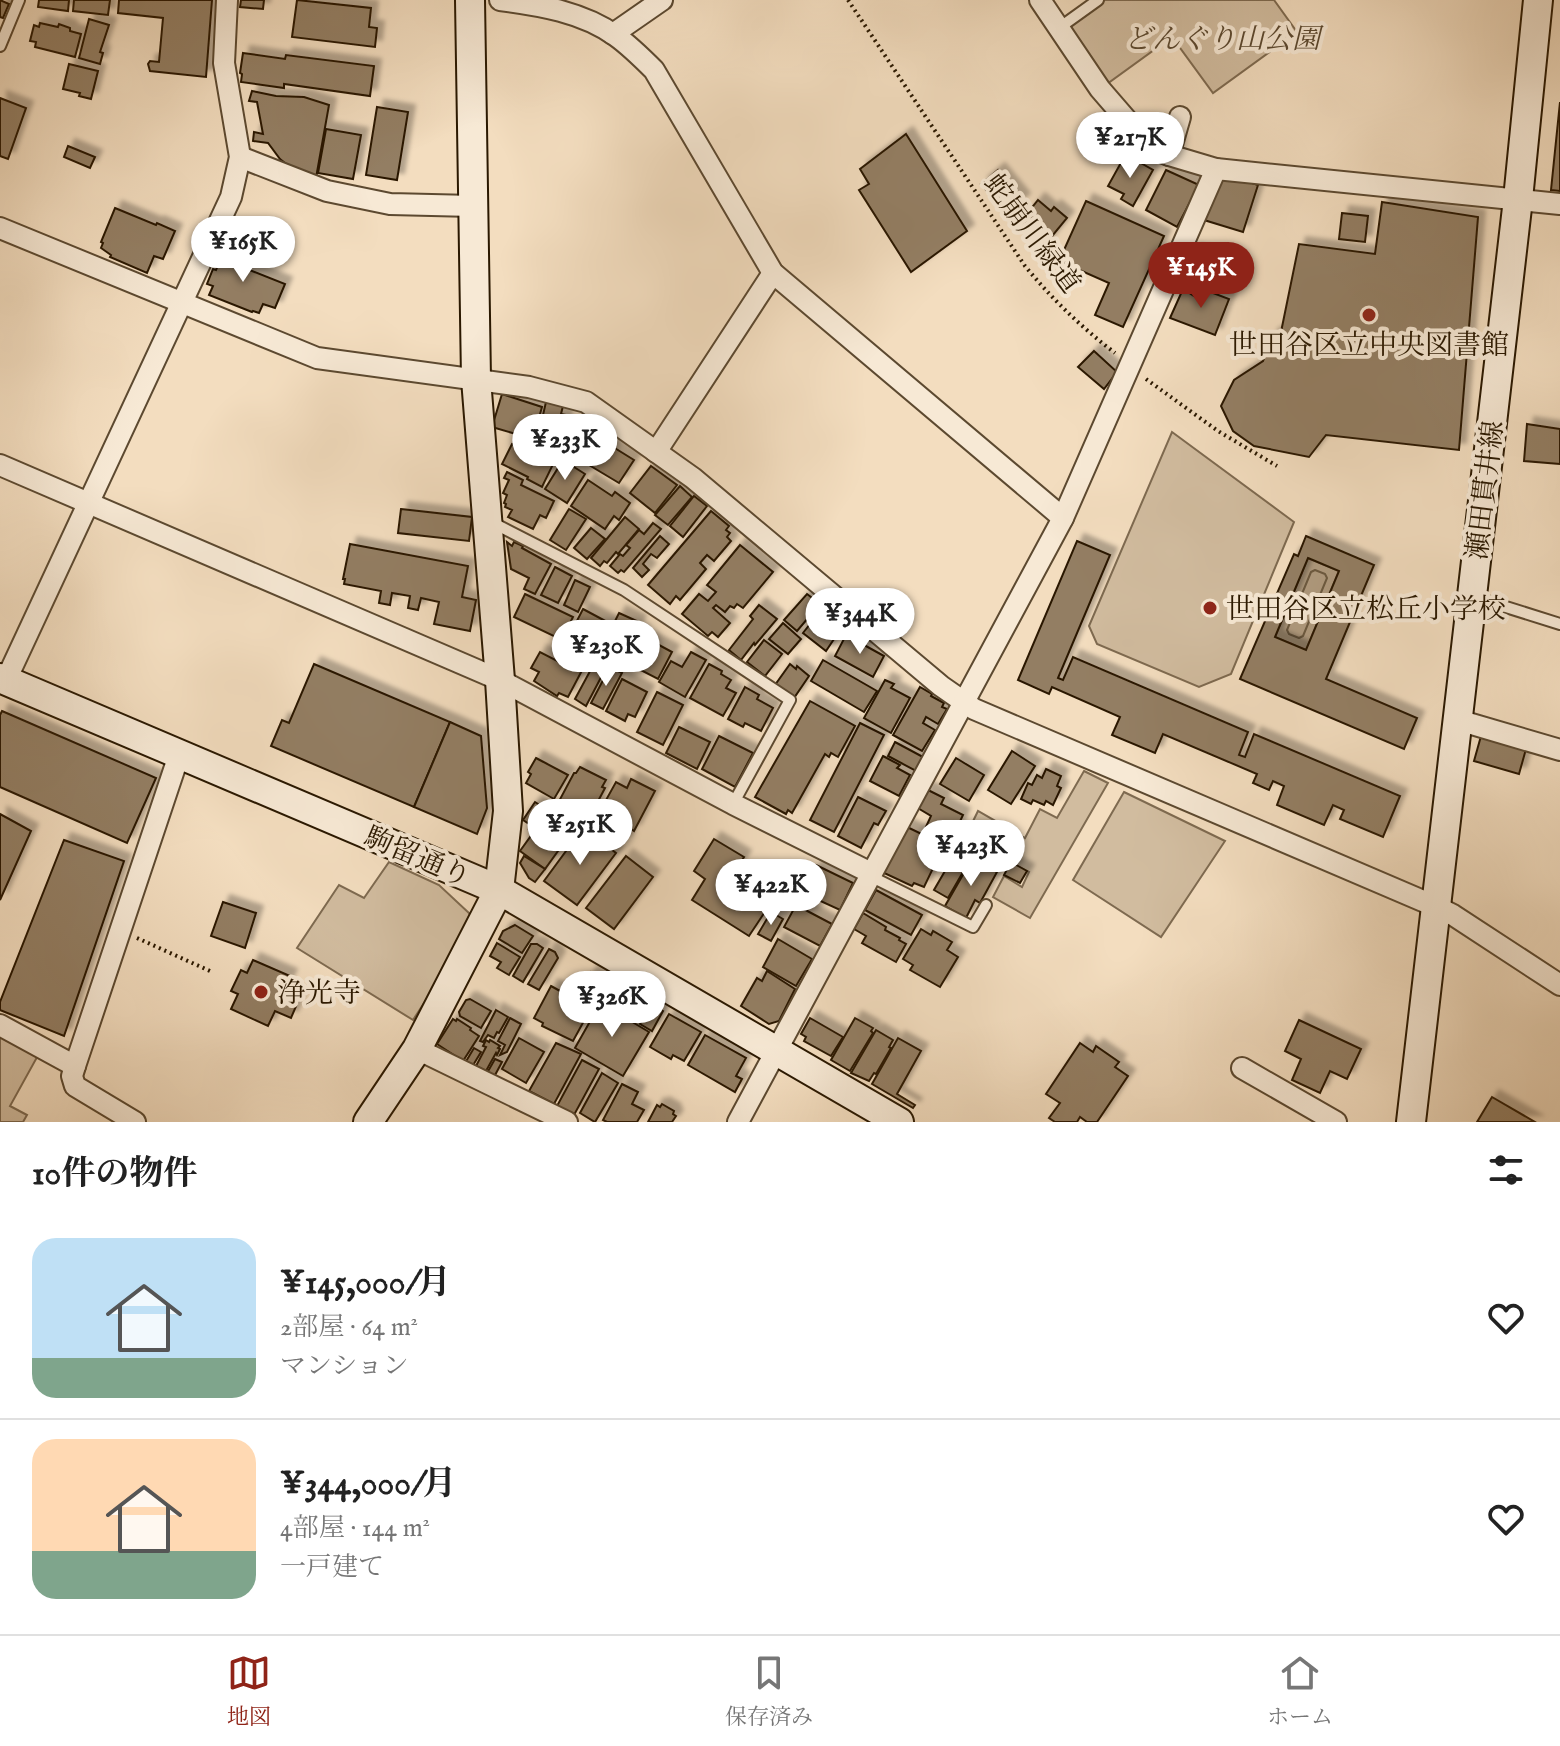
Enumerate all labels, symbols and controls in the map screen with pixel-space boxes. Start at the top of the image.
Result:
park label: どんぐり山公園 [1124,23,1324,58]
pin: ¥217K [1074,112,1186,180]
text: ¥217K [1094,121,1166,154]
street label: 蛇崩川緑道 [975,168,1087,301]
pin: ¥165K [187,216,299,284]
text: ¥165K [209,225,277,258]
pin: ¥145K [1145,242,1257,310]
text: ¥145K [1166,251,1236,284]
marker: 世田谷区立中央図書館 [1360,306,1378,324]
place label: 世田谷区立中央図書館 [1229,329,1509,364]
pin: ¥233K [509,414,621,482]
street label: 瀬田貫井線 [1461,419,1512,562]
text: ¥233K [530,423,600,456]
pin: ¥344K [804,588,916,656]
place label: 世田谷区立松丘小学校 [1226,593,1506,628]
text: ¥344K [824,597,896,630]
marker: 世田谷区立松丘小学校 [1201,599,1219,617]
pin: ¥230K [550,620,662,688]
text: ¥230K [570,629,642,662]
pin: ¥251K [524,799,636,867]
text: ¥251K [546,808,615,841]
street label: 駒留通り [359,820,475,896]
pin: ¥423K [915,820,1027,888]
text: ¥423K [935,829,1007,862]
pin: ¥422K [715,859,827,927]
text: ¥422K [734,868,808,901]
pin: ¥326K [556,971,668,1039]
place label: 浄光寺 [277,977,361,1012]
text: ¥326K [577,980,647,1013]
marker: 浄光寺 [252,983,270,1001]
icon: filters [1484,1148,1528,1192]
text: 10件の物件 [32,1153,197,1196]
text: ¥145,000/月 [280,1262,451,1305]
icon: home [96,1270,192,1366]
icon: heart [1484,1296,1528,1340]
text: 2部屋 · 64 m² [280,1311,418,1344]
text: マンション [280,1350,409,1383]
text: ¥344,000/月 [280,1463,456,1506]
icon: home [96,1471,192,1567]
icon: heart [1484,1497,1528,1541]
text: 4部屋 · 144 m² [280,1512,430,1545]
text: 一戸建て [280,1551,384,1584]
tab: 地図 [227,1651,271,1732]
tab: 保存済み [725,1651,813,1732]
tab: ホーム [1267,1651,1333,1732]

